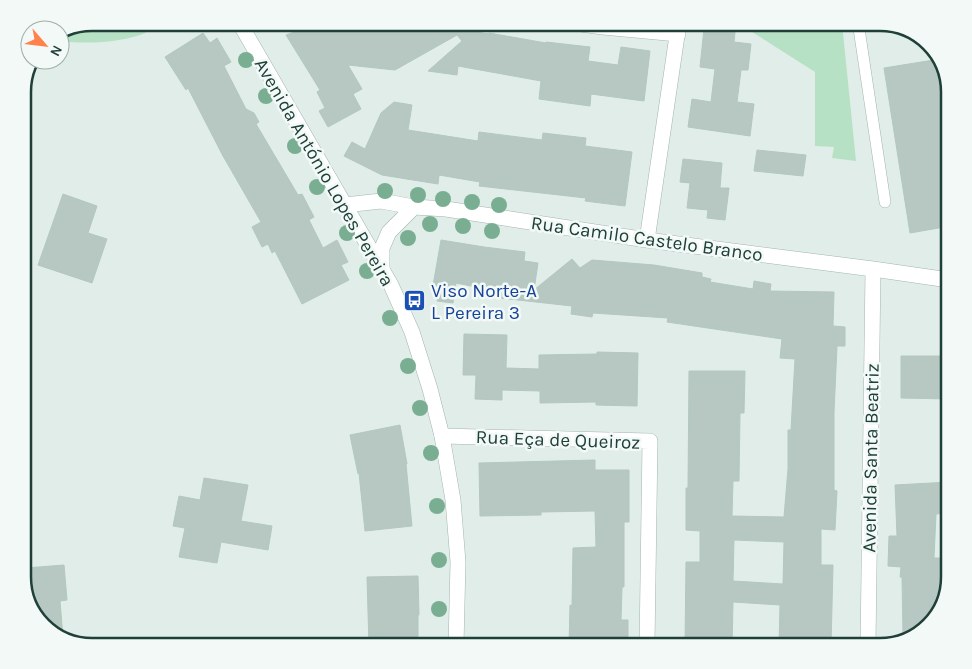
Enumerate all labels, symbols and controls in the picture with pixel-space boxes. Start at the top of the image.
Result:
north arrow [20,20,70,70]
text: N [46,42,66,59]
street label: Avenida António Lopes Pereira [250,55,399,290]
street label: Rua Camilo Castelo Branco [530,212,764,266]
place label: Viso Norte-A L Pereira 3 [431,280,537,324]
bus stop icon: Viso Norte-A L Pereira 3 [403,289,427,313]
street label: Avenida Santa Beatriz [858,363,884,553]
street label: Rua Eça de Queiroz [475,426,641,454]

